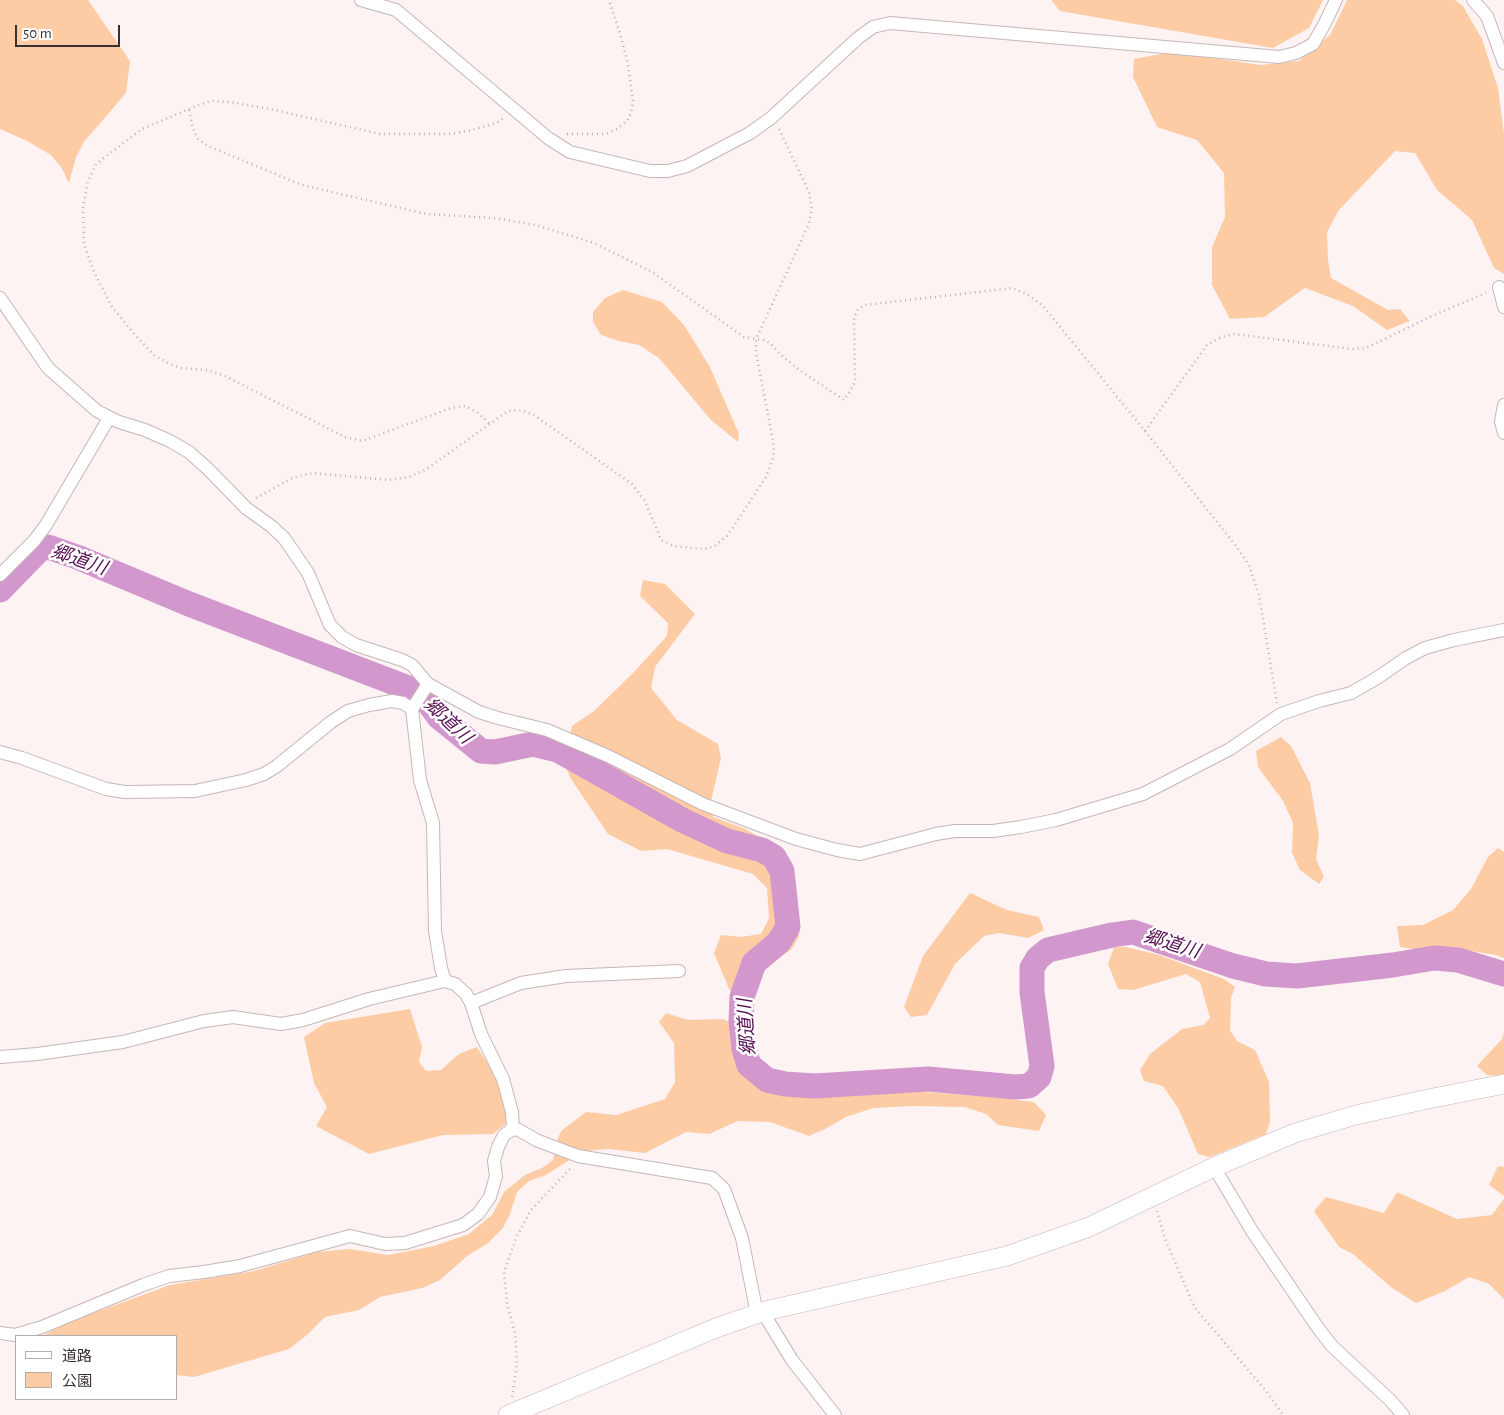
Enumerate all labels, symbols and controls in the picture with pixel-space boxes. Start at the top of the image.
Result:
scale bar [18,15,122,47]
text: 50 m [23,26,52,41]
water label: 郷道川 [48,540,110,580]
water label: 郷道川 [419,693,477,749]
water label: 郷道川 [1141,925,1203,963]
water label: 郷道川 [734,998,760,1056]
legend [15,1335,178,1400]
text: 道路 [62,1349,92,1364]
text: 公園 [62,1374,92,1389]

